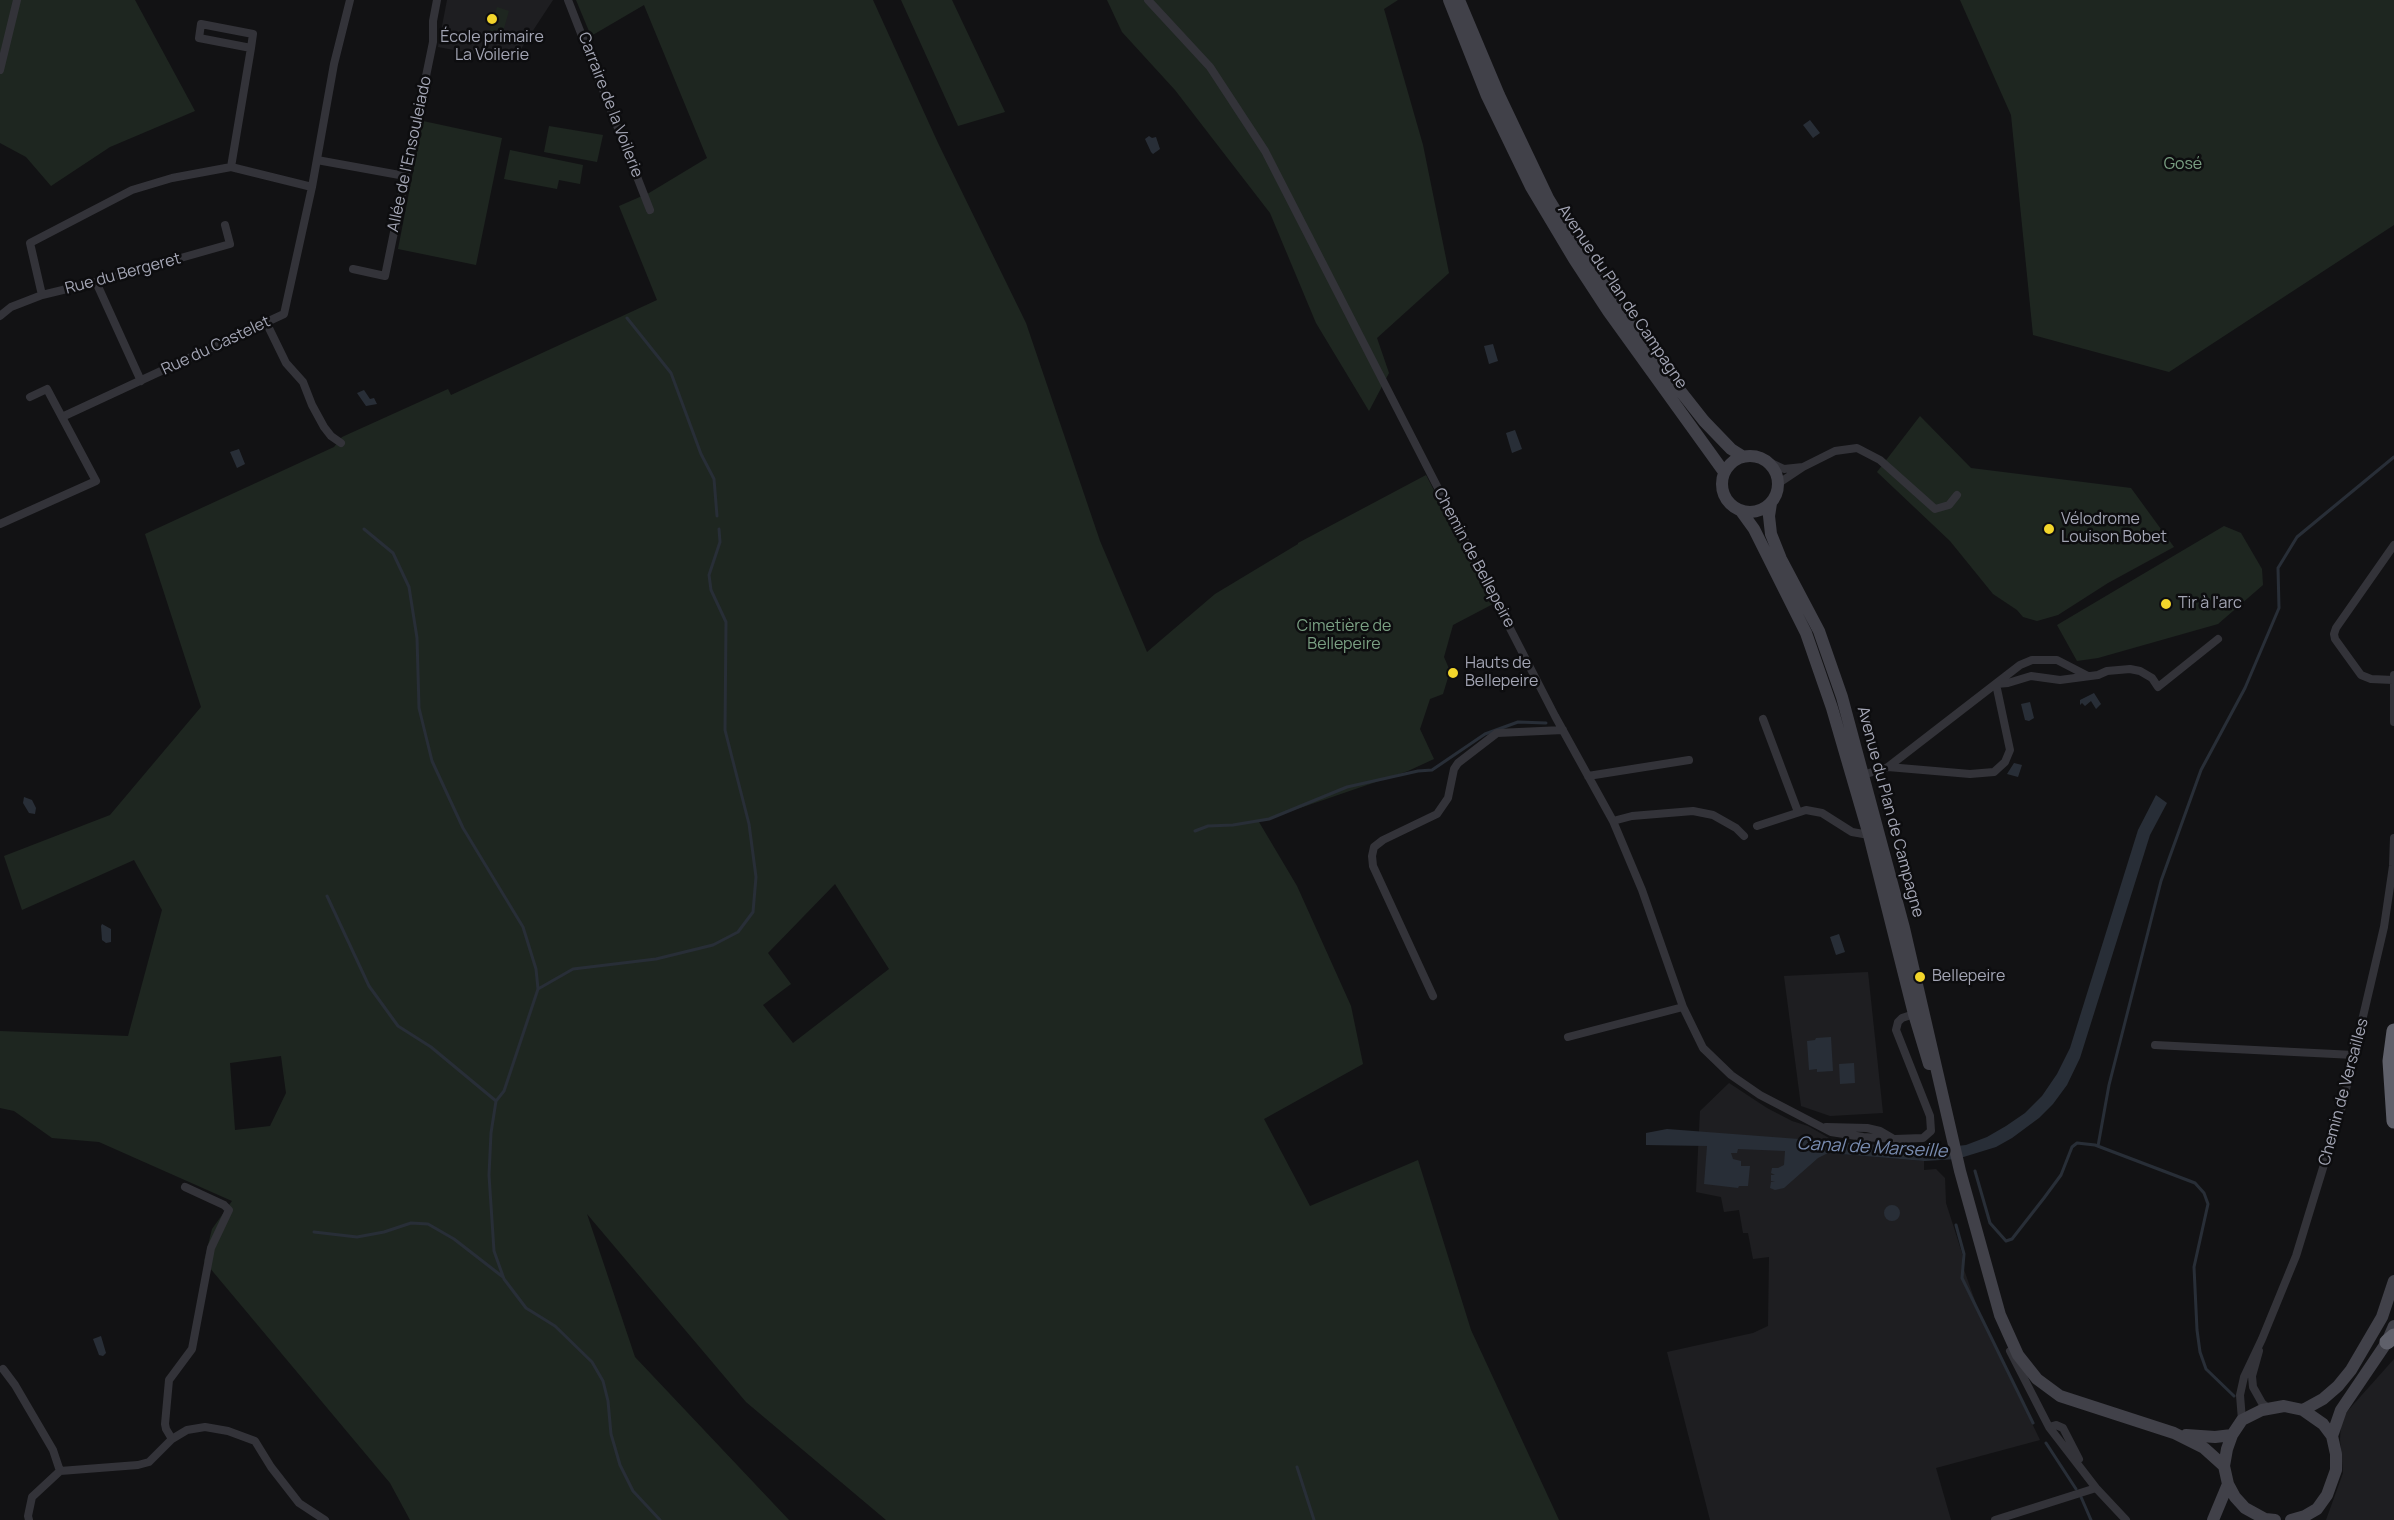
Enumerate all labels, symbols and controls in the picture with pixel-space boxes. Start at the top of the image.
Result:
marker: École primaire La Voilerie [485,12,499,26]
place label: École primaire La Voilerie [440,28,544,66]
street label: Carraire de la Voilerie [573,30,647,180]
street label: Allée de l'Ensouleiado [384,74,436,234]
park label: Gosé [2164,155,2202,175]
street label: Avenue du Plan de Campagne [1553,201,1691,393]
street label: Rue du Bergeret [63,249,183,299]
street label: Rue du Castelet [158,312,274,380]
street label: Chemin de Bellepeire [1429,485,1519,631]
place label: Vélodrome Louison Bobet [2061,510,2167,548]
marker: Vélodrome Louison Bobet [2042,522,2056,536]
place label: Tir à l'arc [2178,594,2242,614]
marker: Tir à l'arc [2159,597,2173,611]
park label: Cimetière de Bellepeire [1297,617,1391,655]
place label: Hauts de Bellepeire [1465,654,1538,692]
marker: Hauts de Bellepeire [1446,666,1460,680]
street label: Avenue du Plan de Campagne [1853,704,1927,920]
place label: Bellepeire [1932,967,2005,987]
marker: Bellepeire [1913,970,1927,984]
street label: Chemin de Versailles [2315,1016,2373,1168]
water label: Canal de Marseille [1796,1133,1948,1163]

